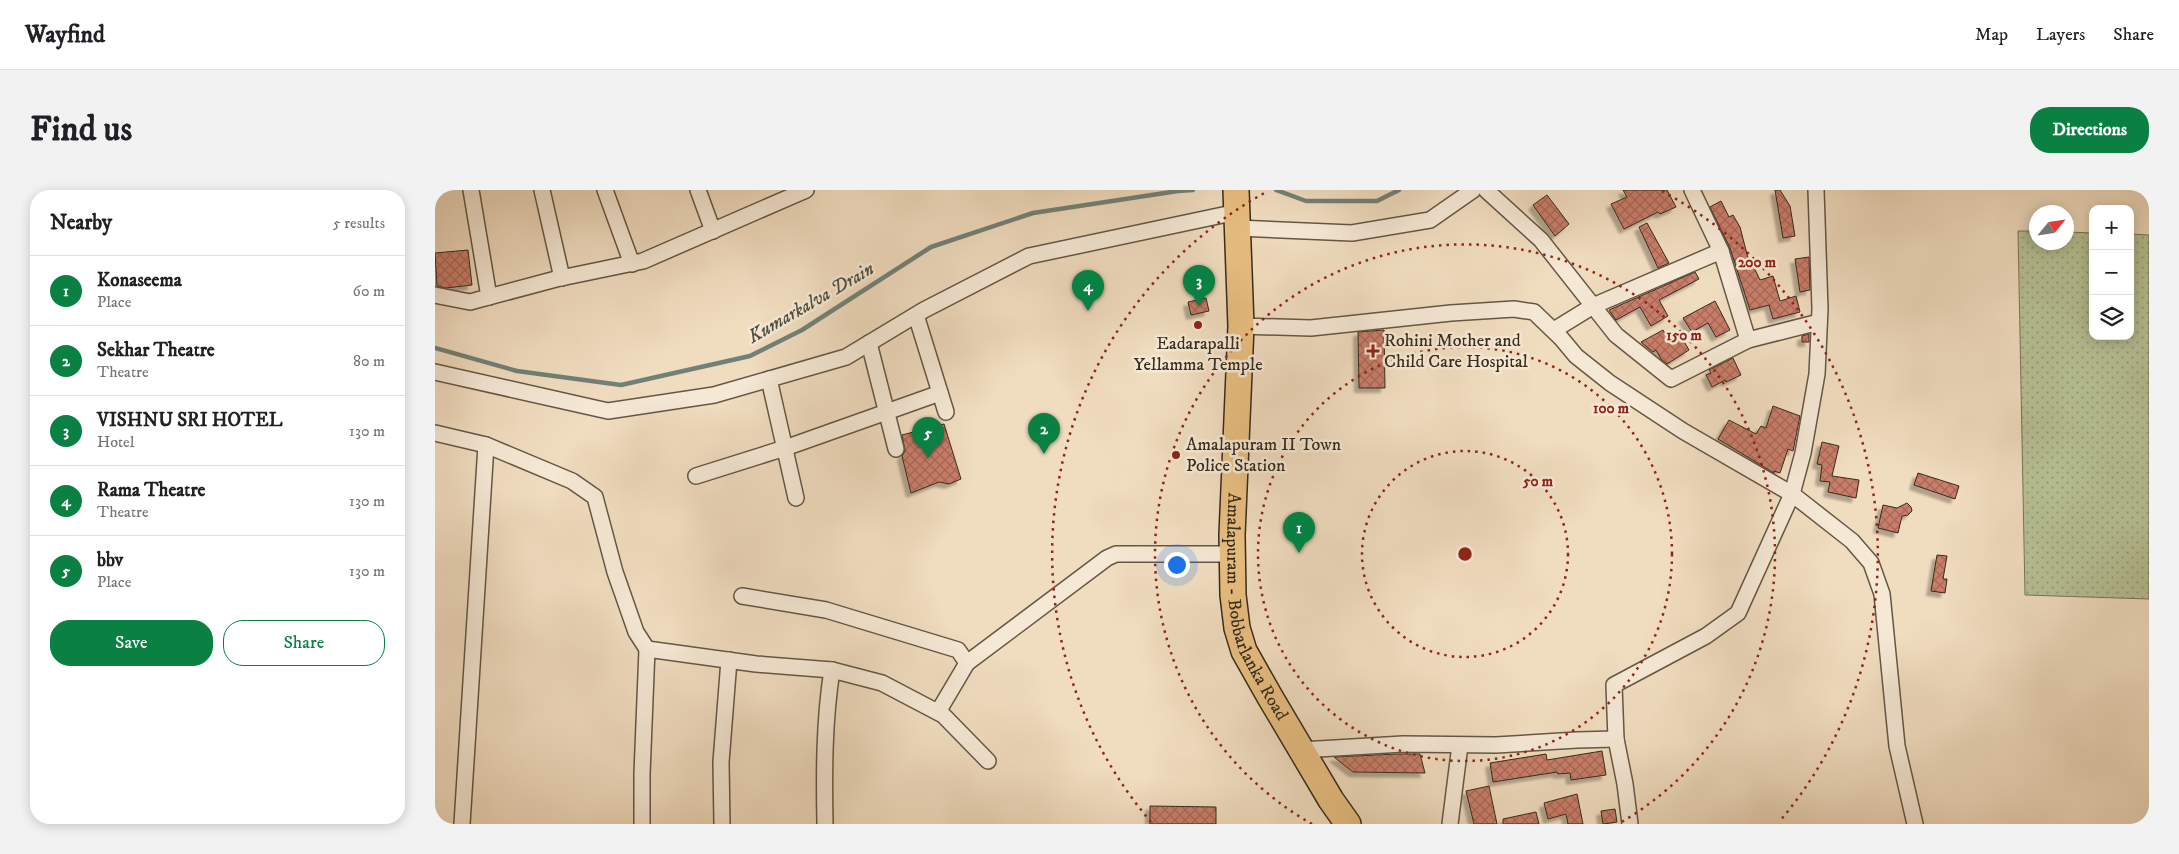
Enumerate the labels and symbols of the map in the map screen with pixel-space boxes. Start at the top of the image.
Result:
north arrow [2029,205,2074,250]
text: 200 m [1738,253,1777,272]
water label: Kumarkalva Drain [743,257,879,349]
pin: 3 [1183,265,1215,306]
pin: 4 [1072,270,1104,311]
marker: Eadarapalli Yellamma Temple [1192,319,1204,331]
text: 150 m [1666,326,1702,345]
place label: Rohini Mother and Child Care Hospital [1384,330,1529,373]
place label: Eadarapalli Yellamma Temple [1133,333,1263,376]
marker: Rohini Mother and Child Care Hospital [1366,344,1380,358]
text: 100 m [1593,399,1630,418]
pin: 2 [1028,413,1060,454]
pin: 5 [912,417,944,458]
place label: Amalapuram II Town Police Station [1186,434,1342,477]
marker: Amalapuram II Town Police Station [1170,449,1182,461]
text: 50 m [1522,472,1554,491]
street label: Amalapuram - Bobbarlanka Road [1221,492,1292,725]
pin: 1 [1283,512,1315,553]
centre of rings [1456,545,1474,563]
your location [1164,552,1190,578]

